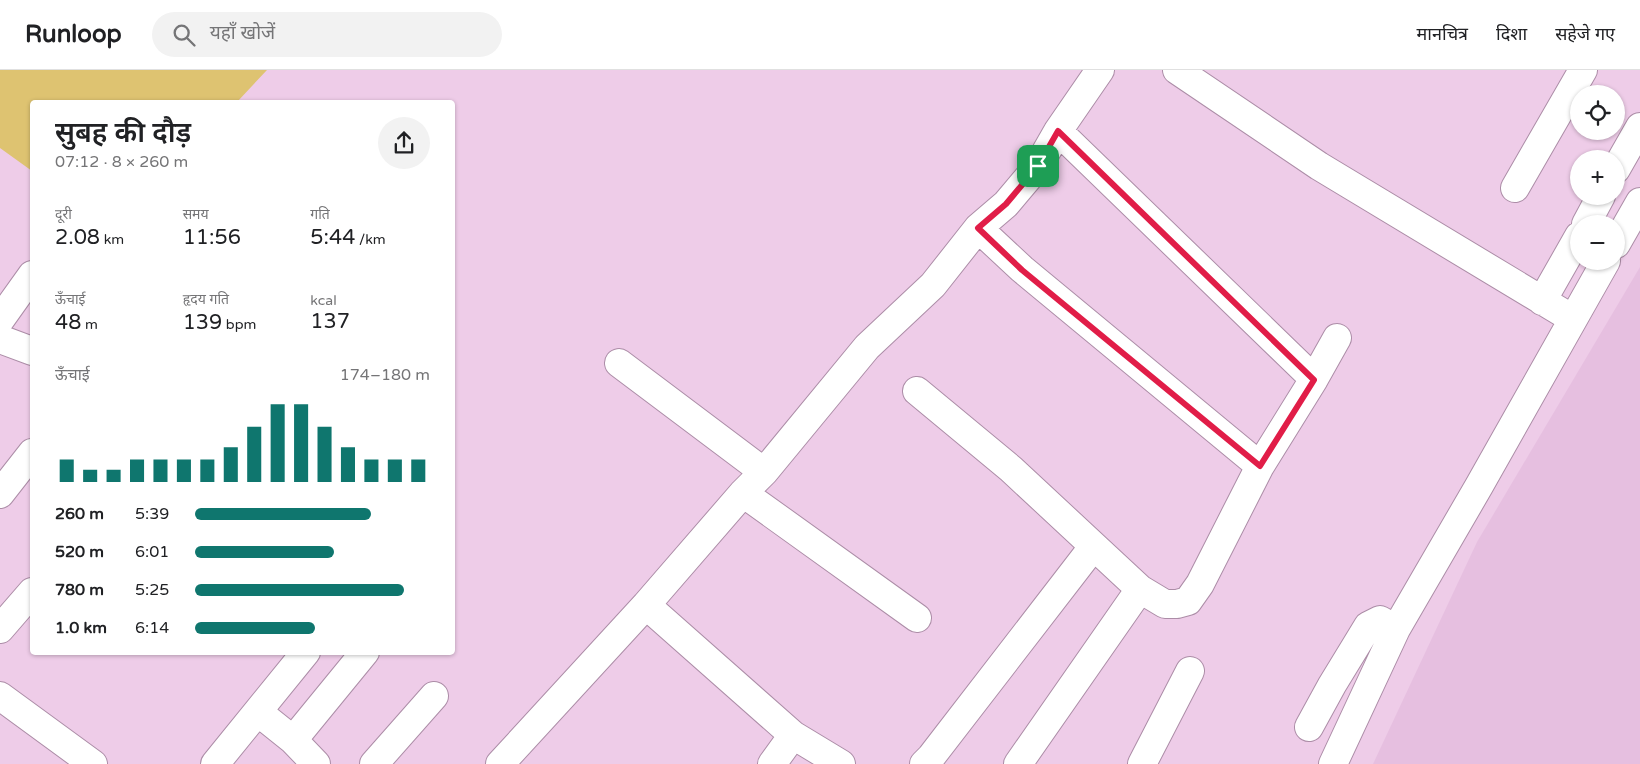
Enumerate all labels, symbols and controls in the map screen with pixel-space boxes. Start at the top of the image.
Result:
search box [152,12,502,57]
text: Runloop [25,20,122,49]
icon: search [170,21,198,49]
text: यहाँ खोजें [210,22,275,44]
text: मानचित्र [1417,23,1468,45]
text: दिशा [1496,23,1527,45]
text: सहेजे गए [1555,23,1615,45]
map controls [1570,85,1625,270]
button: locate [1570,85,1625,140]
text: सुबह की दौड़ [55,116,191,150]
button: share [378,117,430,169]
pin [1017,145,1059,187]
button: + [1570,150,1625,205]
text: 07:12 · 8 × 260 m [55,152,188,172]
icon: arrive [1024,152,1052,180]
text: दूरी [55,206,72,223]
text: समय [183,206,209,223]
text: गति [310,206,330,223]
button: − [1570,215,1625,270]
text: 2.08 [55,225,100,250]
text: 11:56 [183,225,241,250]
text: 5:44 [310,225,355,250]
text: km [100,231,124,248]
text: /km [355,231,386,248]
text: ऊँचाई [55,291,85,308]
text: हृदय गति [183,291,229,308]
text: kcal [310,292,337,309]
text: 137 [310,309,350,334]
text: 48 [55,310,81,335]
text: 139 [183,310,222,335]
text: m [81,316,98,333]
text: bpm [222,316,256,333]
text: ऊँचाई [55,365,90,385]
text: 174–180 m [340,365,430,385]
text: 260 m [55,504,104,524]
text: 5:39 [135,504,169,524]
text: 520 m [55,542,104,562]
text: 6:01 [135,542,169,562]
text: 780 m [55,580,104,600]
text: 5:25 [135,580,169,600]
text: 1.0 km [55,618,107,638]
text: 6:14 [135,618,169,638]

